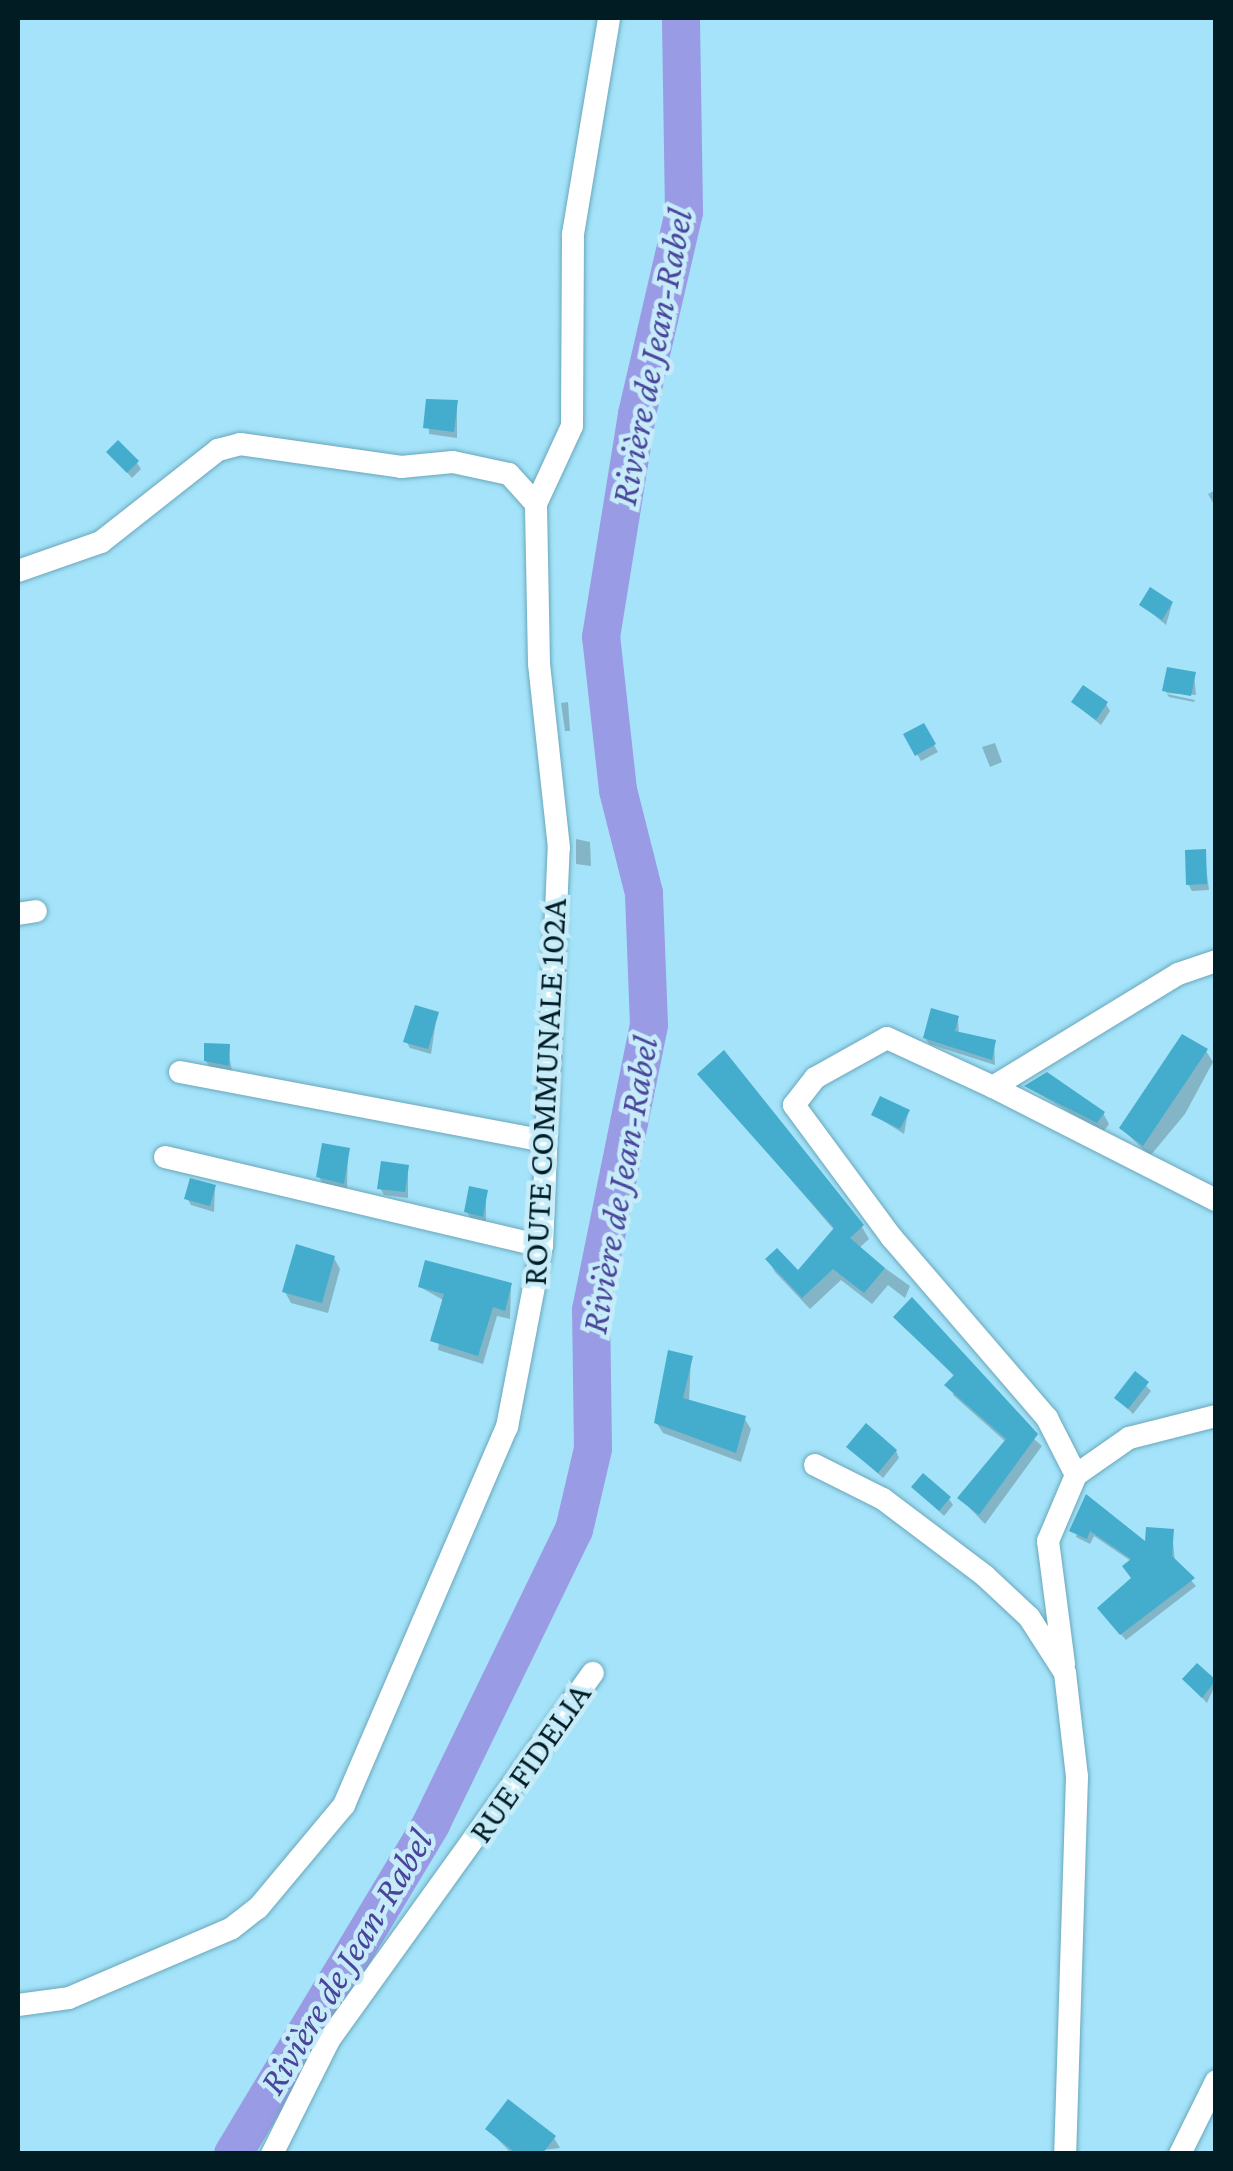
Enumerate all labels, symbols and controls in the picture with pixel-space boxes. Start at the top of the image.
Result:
water label: Rivière de Jean-Rabel [601,205,703,509]
street label: ROUTE COMMUNALE 102A [514,897,576,1287]
water label: Rivière de Jean-Rabel [571,1033,669,1337]
street label: RUE FIDELIA [460,1675,600,1851]
water label: Rivière de Jean-Rabel [249,1821,443,2103]

